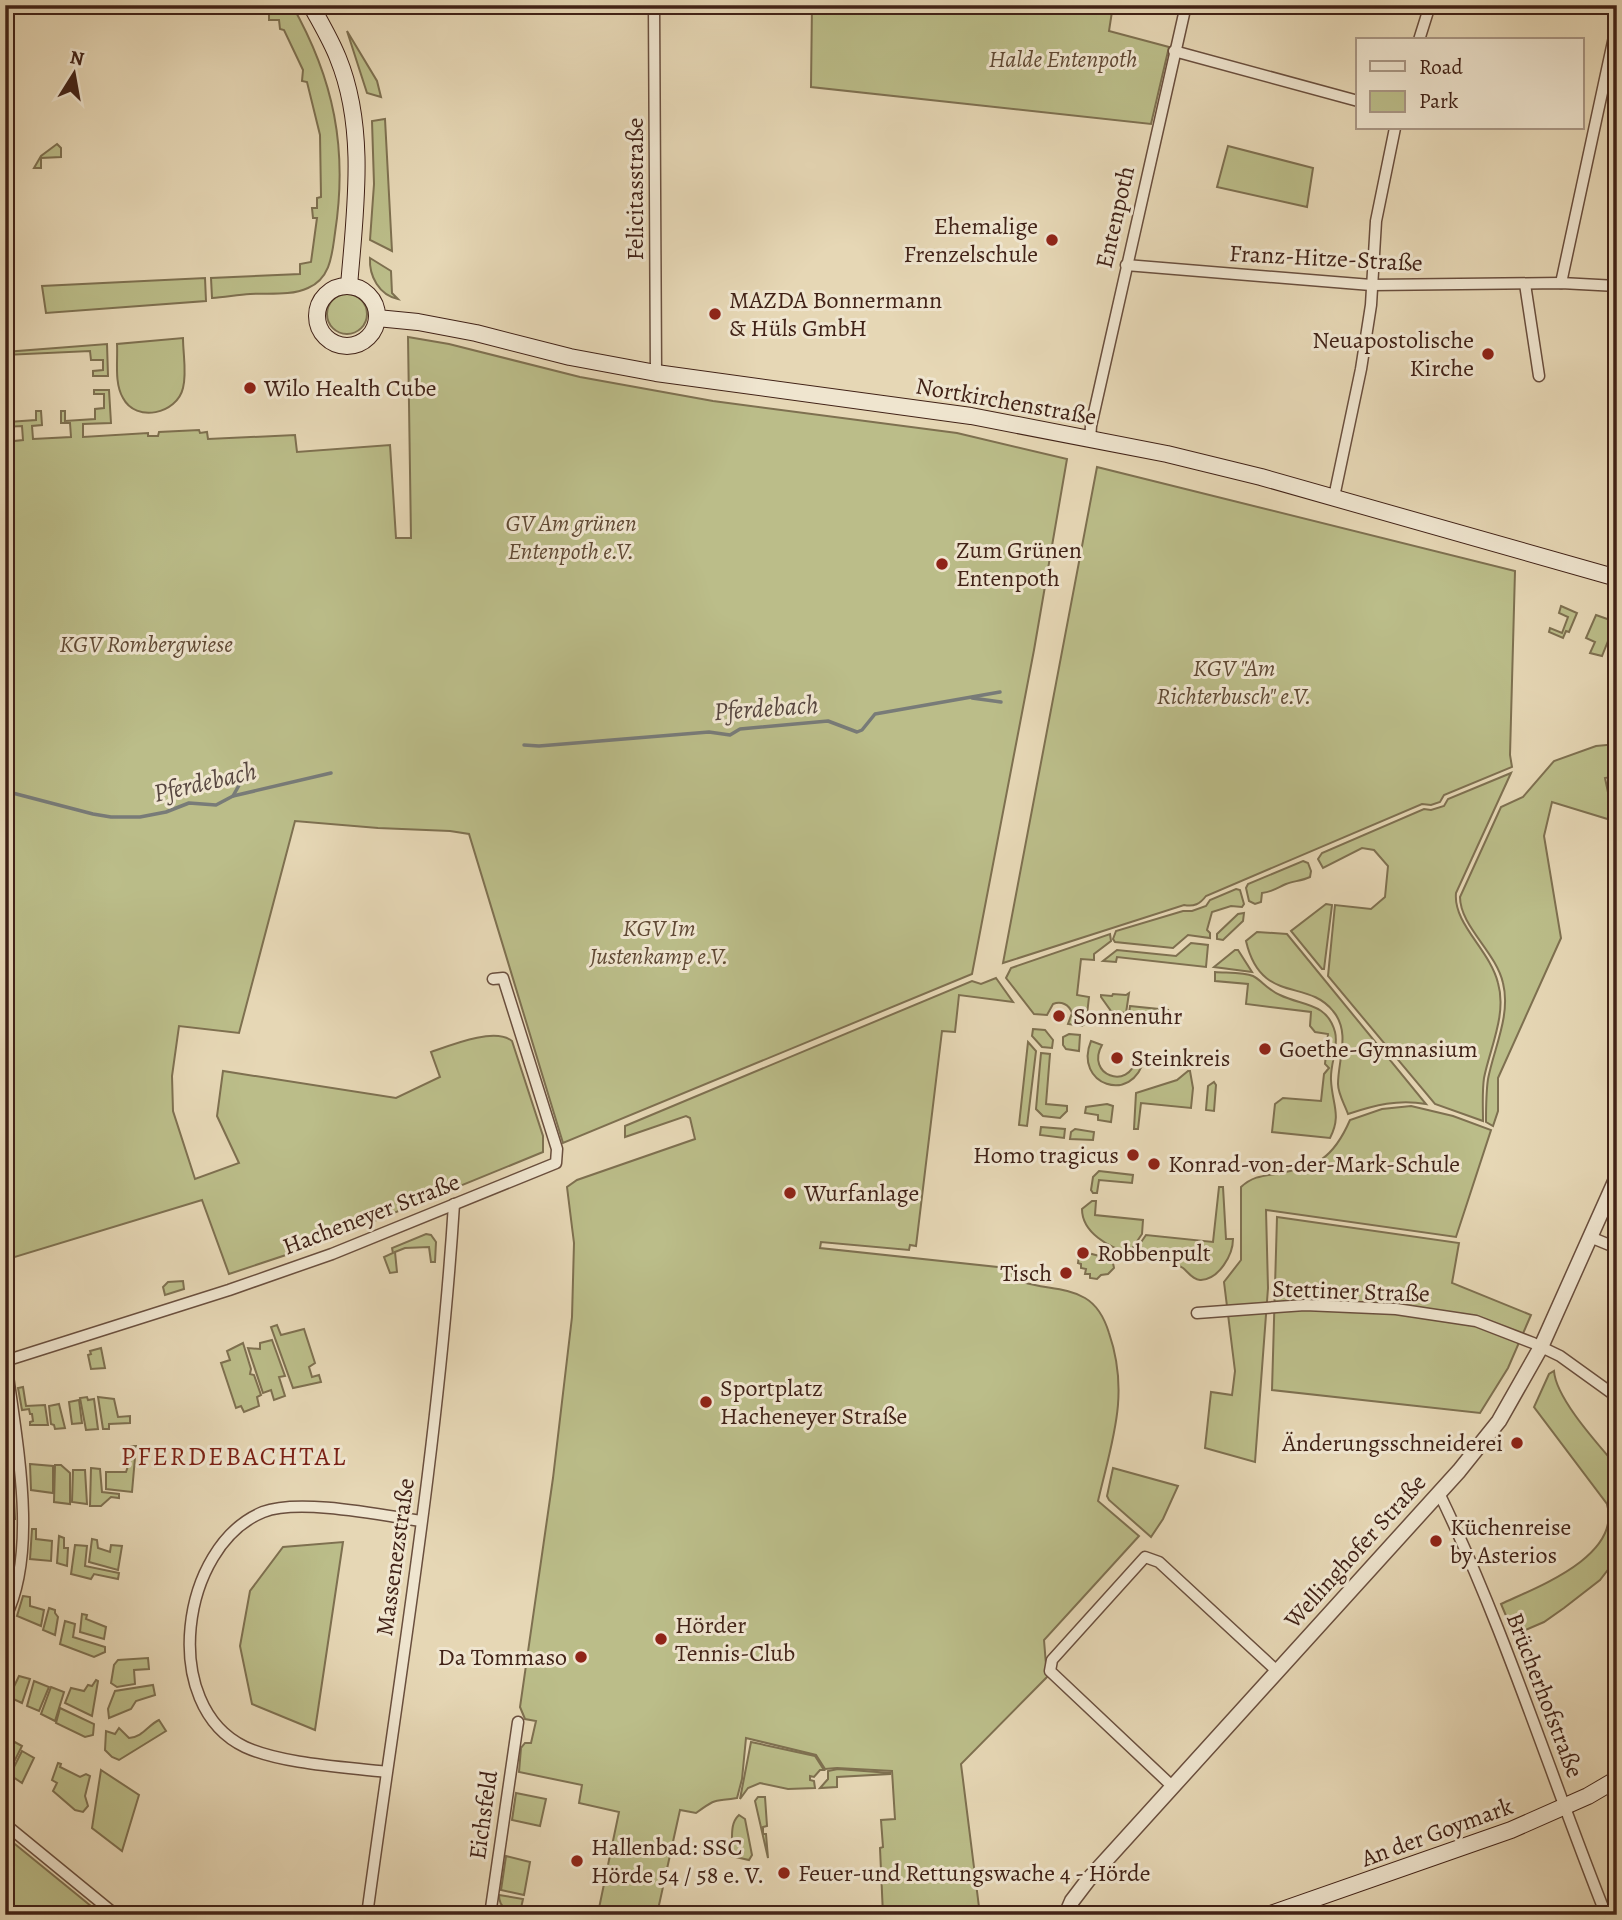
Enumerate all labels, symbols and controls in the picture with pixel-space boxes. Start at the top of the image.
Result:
north arrow [38,38,108,108]
legend [1356,38,1584,130]
park label: Halde Entenpoth [988,43,1138,75]
text: N [68,44,86,72]
text: Road [1419,53,1463,81]
text: Park [1419,87,1459,115]
street label: Felicitasstraße [619,118,651,260]
street label: Entenpoth [1088,163,1142,271]
place label: Ehemalige Frenzelschule [903,210,1038,270]
marker: Ehemalige Frenzelschule [1044,232,1060,248]
street label: Franz-Hitze-Straße [1228,237,1424,279]
place label: MAZDA Bonnermann & Hüls GmbH [729,284,942,344]
marker: MAZDA Bonnermann & Hüls GmbH [707,306,723,322]
place label: Neuapostolische Kirche [1312,324,1474,384]
marker: Neuapostolische Kirche [1480,346,1496,362]
street label: Nortkirchenstraße [913,369,1099,433]
place label: Wilo Health Cube [263,372,437,404]
marker: Wilo Health Cube [242,380,258,396]
park label: GV Am grünen Entenpoth e.V. [505,507,637,567]
place label: Zum Grünen Entenpoth [956,534,1082,594]
marker: Zum Grünen Entenpoth [934,556,950,572]
park label: KGV Rombergwiese [59,628,233,660]
park label: KGV "Am Richterbusch" e.V. [1157,652,1311,712]
water label: Pferdebach [712,687,820,729]
water label: Pferdebach [150,753,260,811]
park label: KGV Im Justenkamp e.V. [588,912,729,972]
place label: Sonnenuhr [1073,1000,1182,1032]
marker: Sonnenuhr [1051,1008,1067,1024]
place label: Goethe-Gymnasium [1279,1033,1478,1065]
marker: Goethe-Gymnasium [1257,1041,1273,1057]
place label: Steinkreis [1131,1042,1230,1074]
marker: Steinkreis [1109,1050,1125,1066]
place label: Homo tragicus [973,1139,1119,1171]
marker: Homo tragicus [1125,1147,1141,1163]
place label: Konrad-von-der-Mark-Schule [1168,1148,1460,1180]
marker: Konrad-von-der-Mark-Schule [1146,1156,1162,1172]
street label: Hacheneyer Straße [278,1166,464,1262]
place label: Wurfanlage [803,1177,919,1209]
marker: Wurfanlage [782,1185,798,1201]
place label: Robbenpult [1097,1237,1211,1269]
marker: Robbenpult [1075,1245,1091,1261]
place label: Tisch [1000,1257,1052,1289]
marker: Tisch [1058,1265,1074,1281]
street label: Stettiner Straße [1272,1272,1430,1310]
place label: Sportplatz Hacheneyer Straße [720,1372,907,1432]
marker: Sportplatz Hacheneyer Straße [698,1394,714,1410]
place label: Änderungsschneiderei [1281,1427,1503,1459]
marker: Änderungsschneiderei [1509,1435,1525,1451]
district label: PFERDEBACHTAL [121,1439,347,1474]
street label: Wellinghofer Straße [1276,1467,1433,1636]
street label: Massenezstraße [368,1476,422,1638]
place label: Küchenreise by Asterios [1450,1511,1571,1571]
marker: Küchenreise by Asterios [1428,1533,1444,1549]
street label: Brücherhofstraße [1499,1608,1591,1782]
place label: Hörder Tennis-Club [675,1609,795,1669]
marker: Hörder Tennis-Club [653,1631,669,1647]
place label: Da Tommaso [438,1641,567,1673]
marker: Da Tommaso [573,1649,589,1665]
street label: Eichsfeld [461,1768,505,1862]
street label: An der Goymark [1356,1790,1517,1875]
place label: Hallenbad: SSC Hörde 54 / 58 e. V. [591,1831,764,1891]
marker: Hallenbad: SSC Hörde 54 / 58 e. V. [569,1853,585,1869]
place label: Feuer-und Rettungswache 4 - Hörde [798,1857,1151,1889]
marker: Feuer-und Rettungswache 4 - Hörde [776,1865,792,1881]

